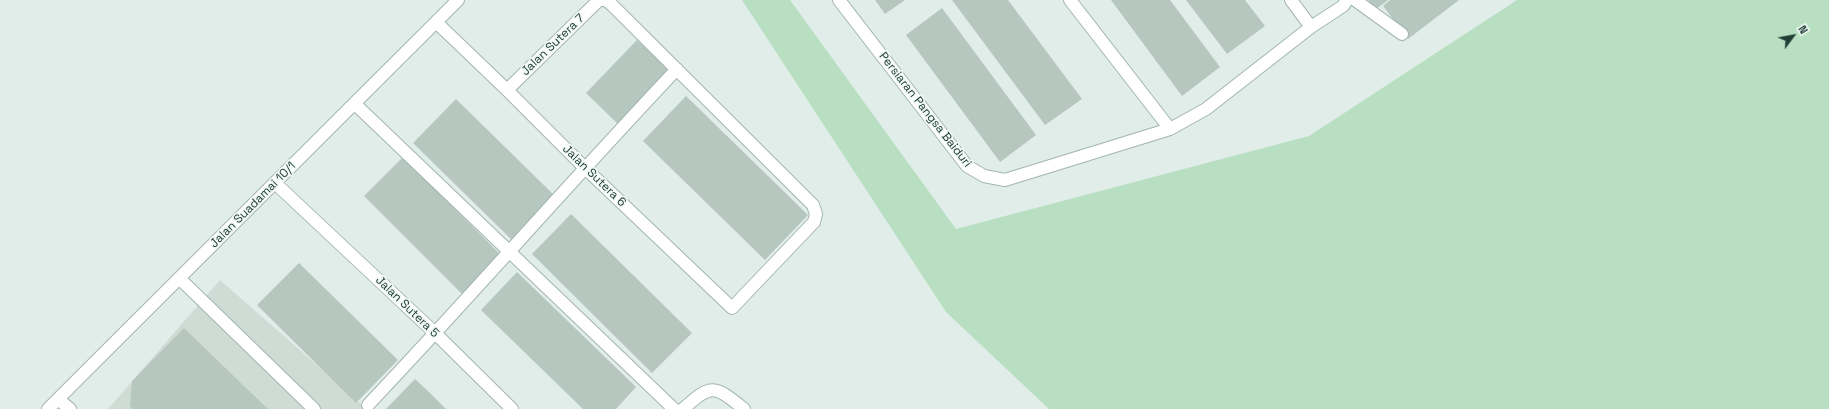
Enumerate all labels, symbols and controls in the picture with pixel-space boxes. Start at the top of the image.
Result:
street label: Jalan Sutera 7 [518,11,588,79]
north arrow [1773,16,1813,56]
text: N [1795,23,1811,36]
street label: Persiaran Pangsa Baiduri [876,50,974,170]
street label: Jalan Sutera 6 [559,142,629,210]
street label: Jalan Suadamai 10/1 [207,159,299,251]
street label: Jalan Sutera 5 [372,273,442,341]

